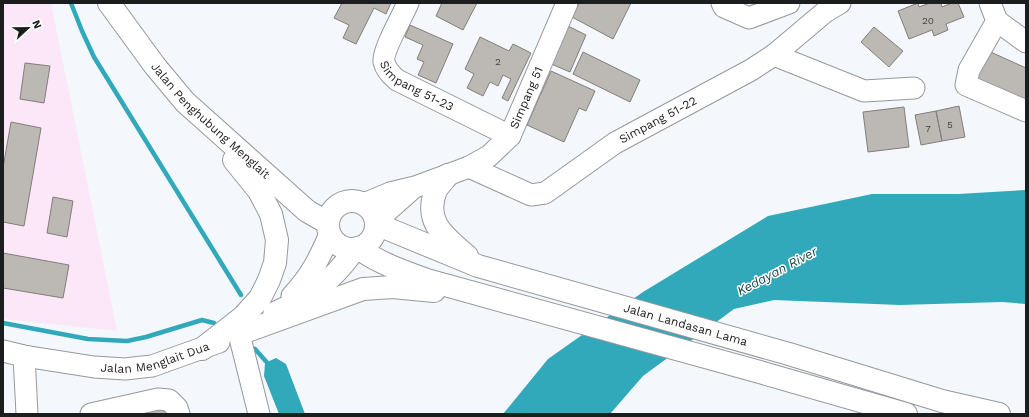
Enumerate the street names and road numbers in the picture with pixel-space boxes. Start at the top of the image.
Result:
street label: Simpang 51-23 [377,59,456,114]
street label: Jalan Penghubung Menglait [148,60,273,182]
street label: Simpang 51 [507,65,546,131]
street label: Simpang 51-22 [617,93,699,146]
street label: Jalan Landasan Lama [622,301,749,349]
street label: Jalan Menglait Dua [100,339,211,376]

